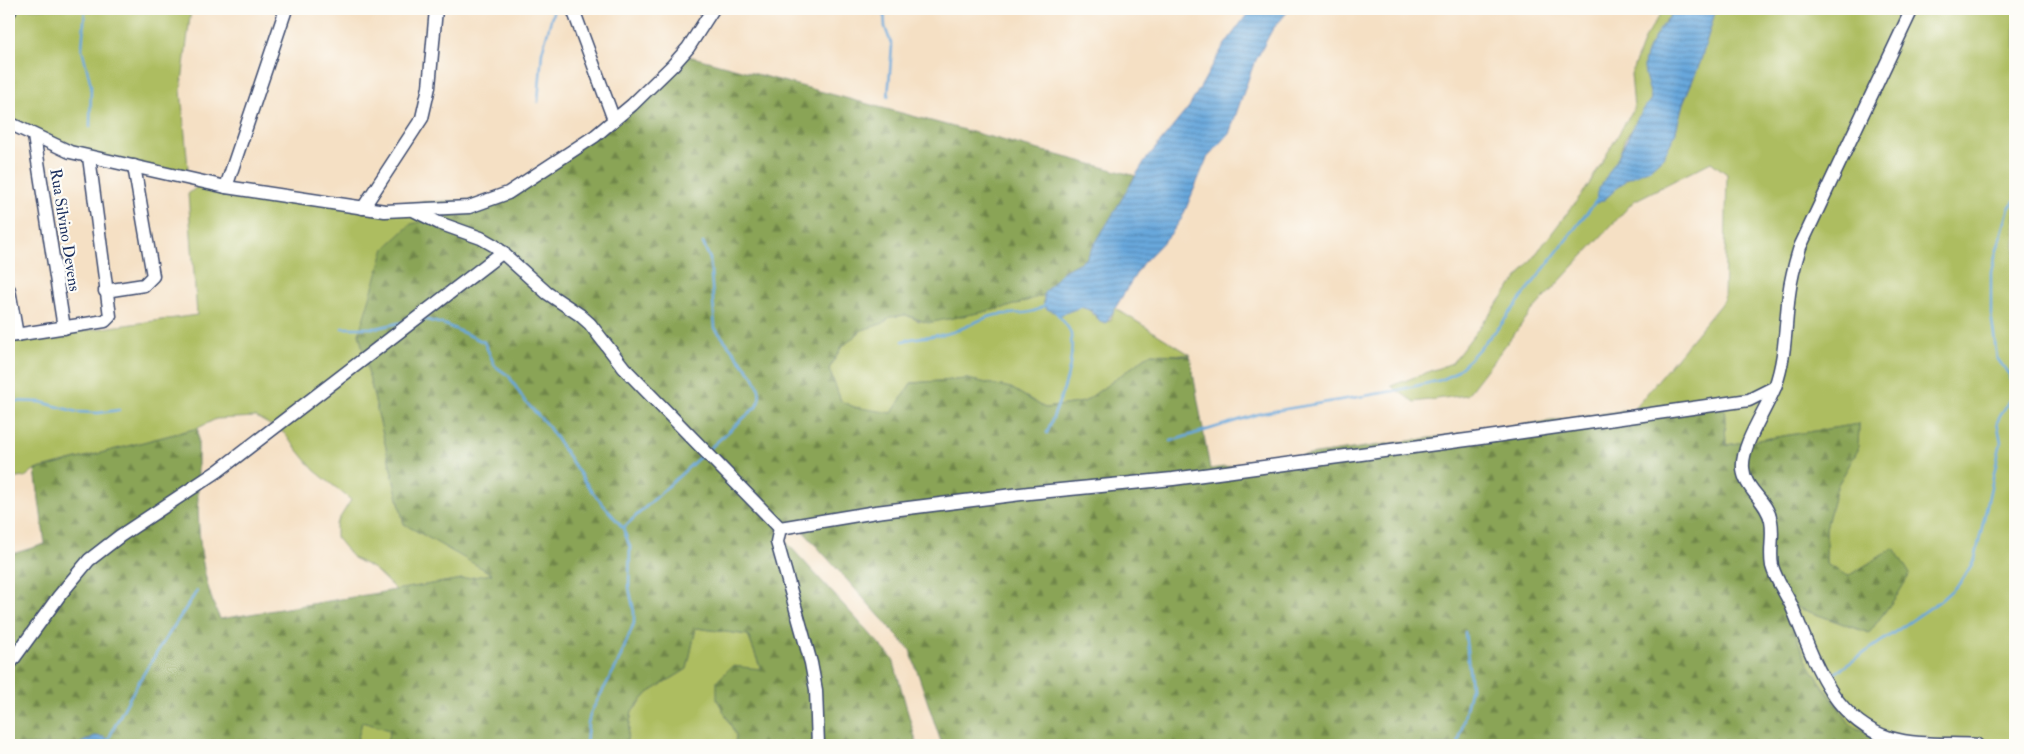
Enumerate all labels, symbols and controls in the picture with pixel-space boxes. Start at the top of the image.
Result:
street label: Rua Silvino Devens [45,167,85,293]

